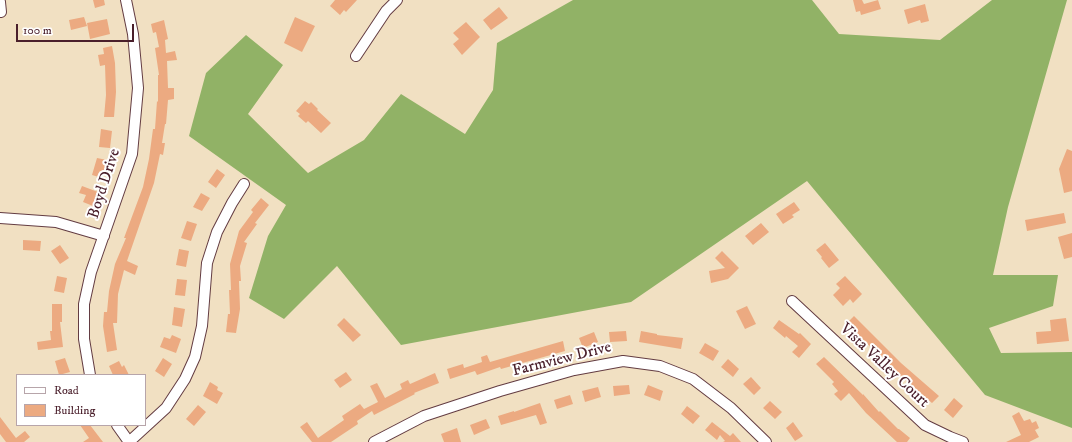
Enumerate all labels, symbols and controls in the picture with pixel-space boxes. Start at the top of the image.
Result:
scale bar [18,16,136,42]
text: 100 m [23,23,52,38]
street label: Boyd Drive [85,147,125,221]
street label: Vista Valley Court [835,320,933,412]
street label: Farmview Drive [511,338,613,382]
legend [16,374,146,426]
text: Road [54,383,79,398]
text: Building [54,403,95,418]

